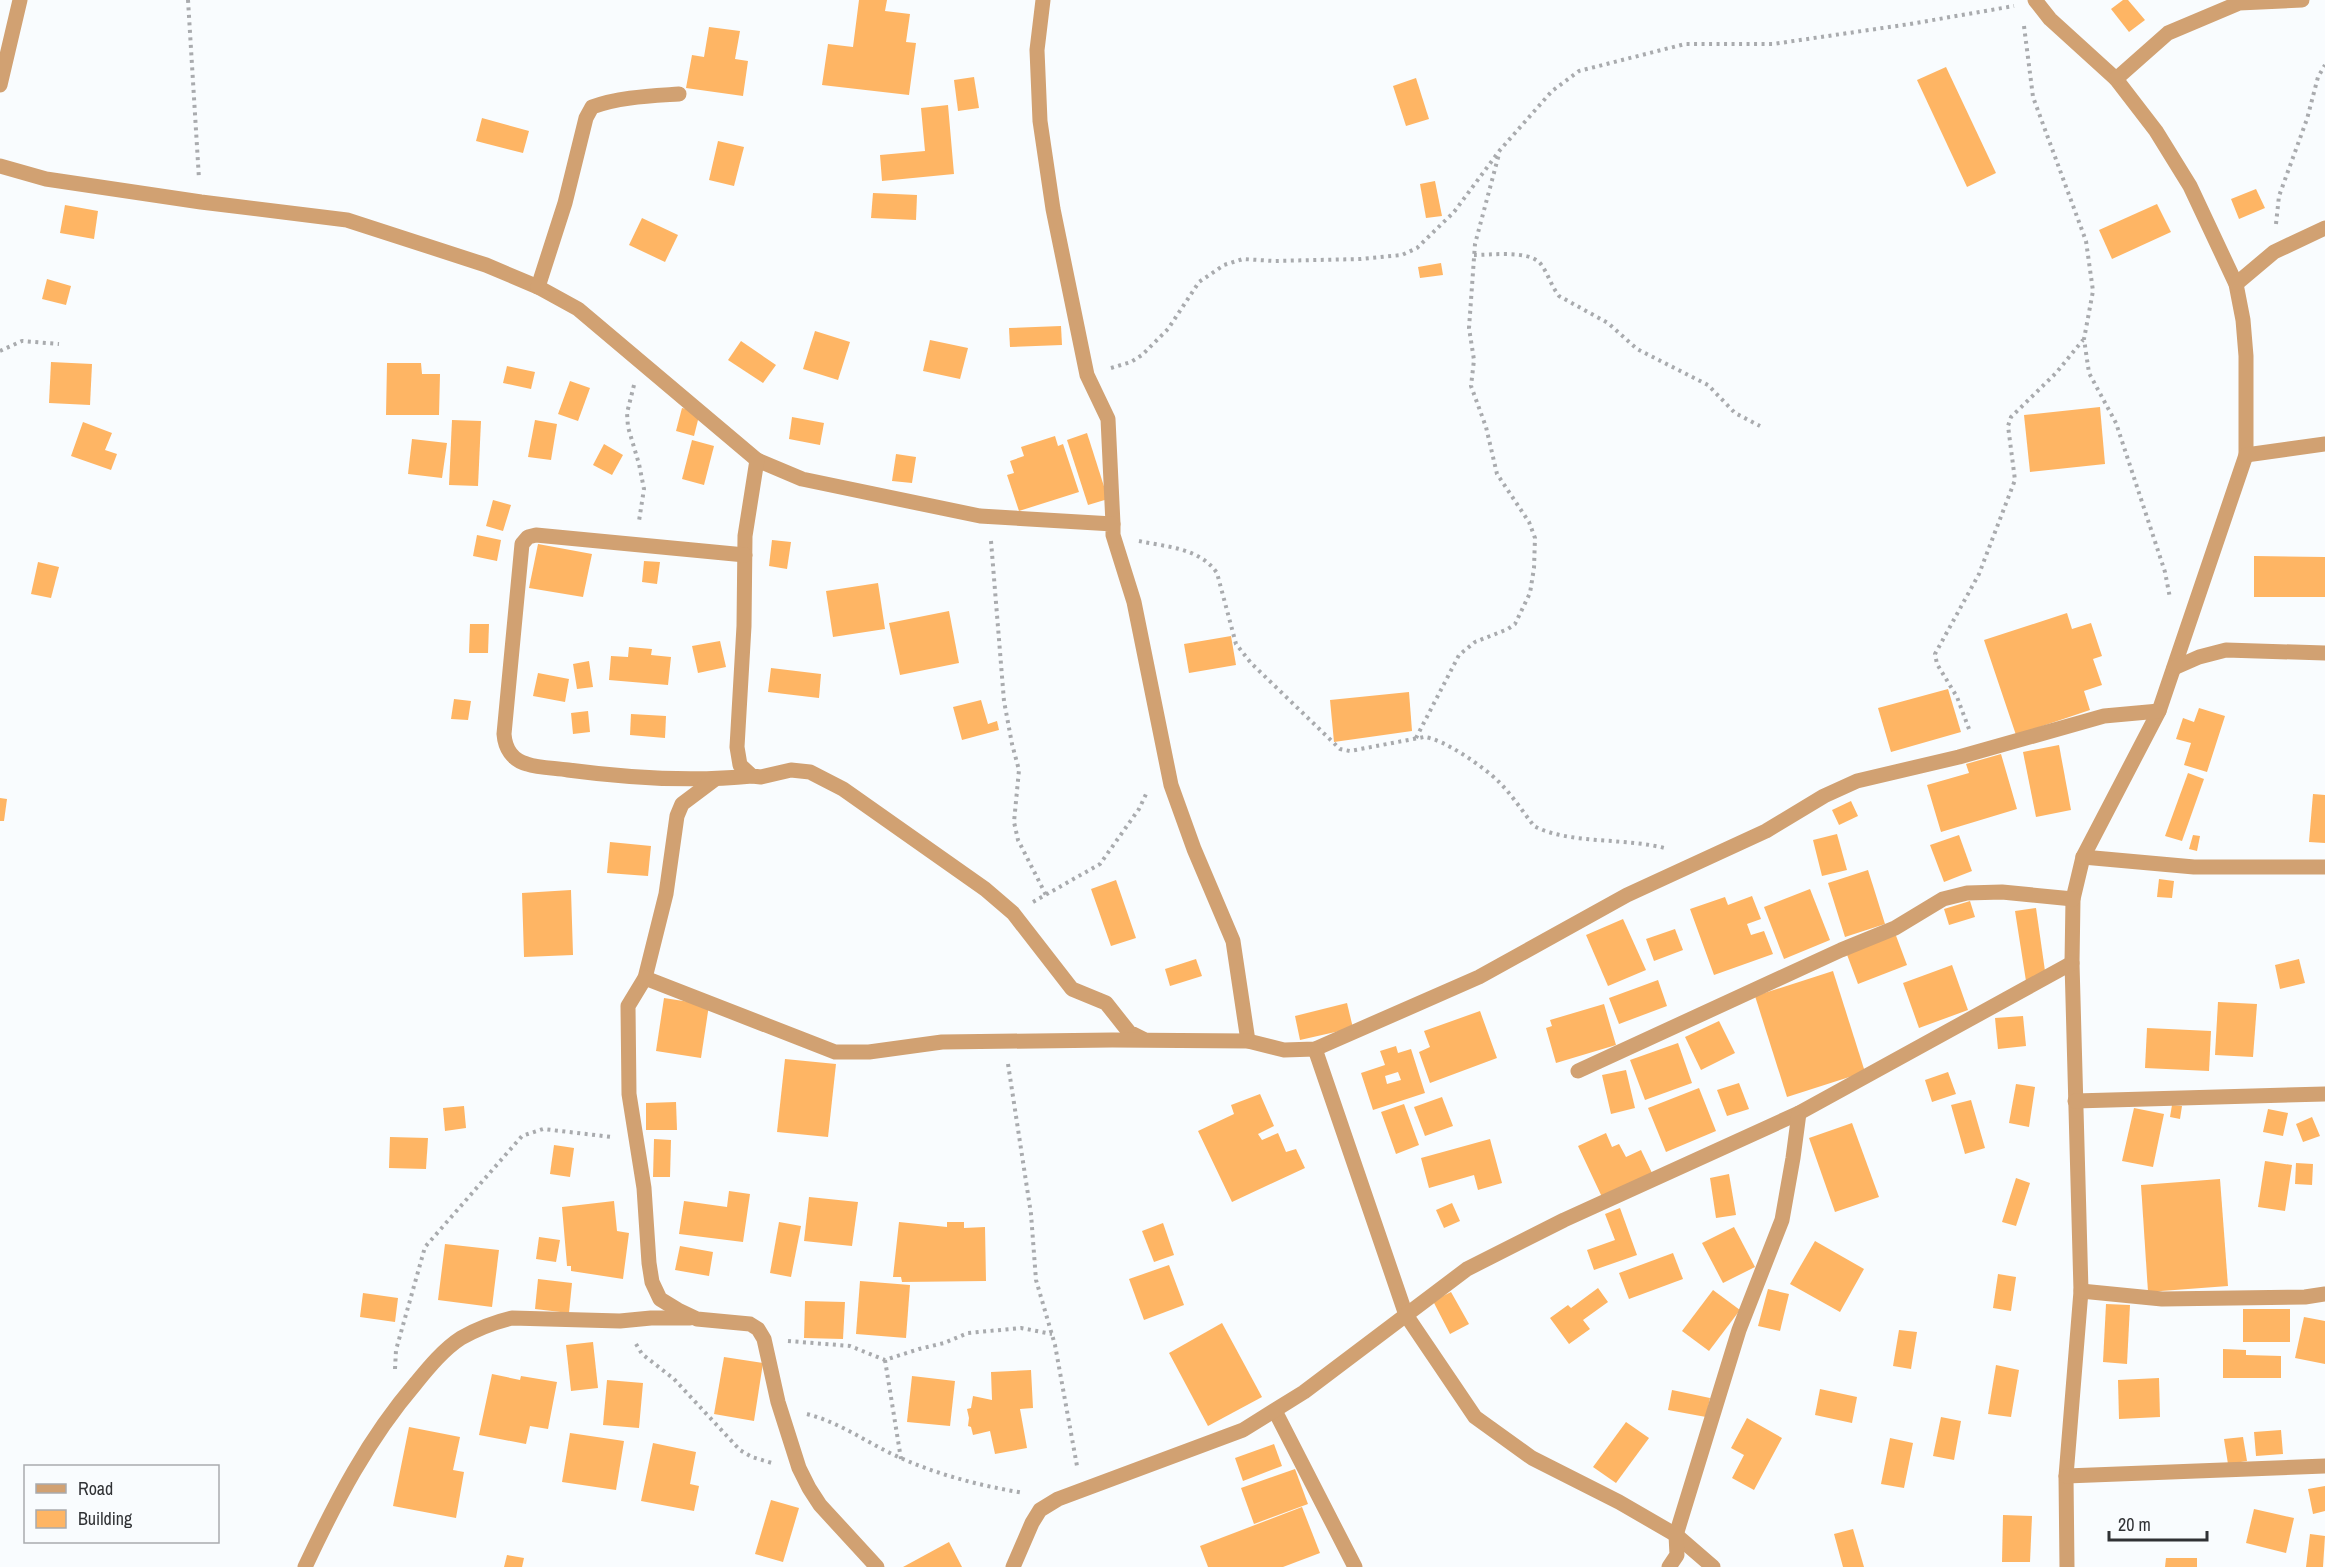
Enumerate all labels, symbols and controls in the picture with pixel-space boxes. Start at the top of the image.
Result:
legend [24,1465,219,1543]
text: Road [78,1476,113,1501]
scale bar [2109,1504,2206,1542]
text: Building [78,1506,133,1531]
text: 20 m [2118,1512,2151,1537]

